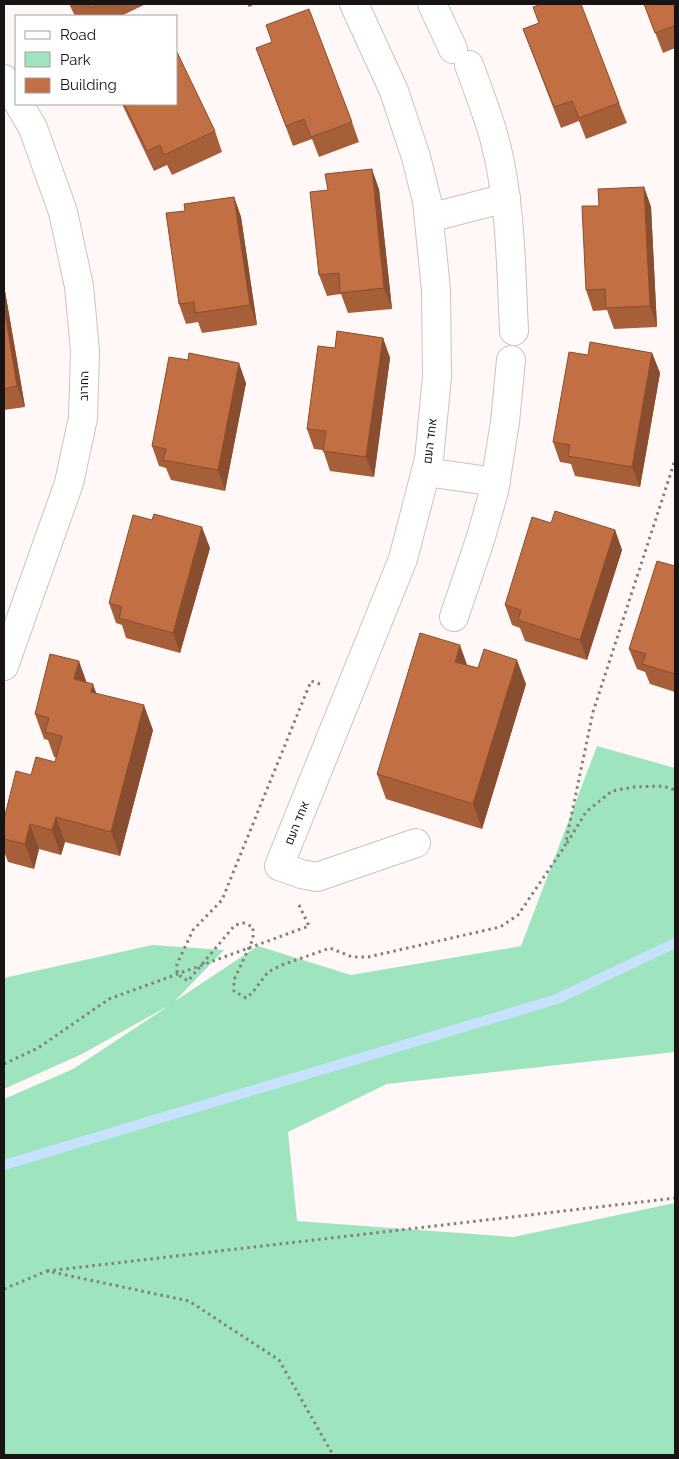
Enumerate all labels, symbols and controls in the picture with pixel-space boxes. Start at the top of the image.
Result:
legend [15,15,178,105]
text: Road [60,26,96,44]
text: Park [60,51,91,69]
text: Building [60,76,117,94]
street label: החרוב [77,371,91,401]
street label: אחד העם [420,417,440,465]
street label: אחד העם [282,799,312,847]

